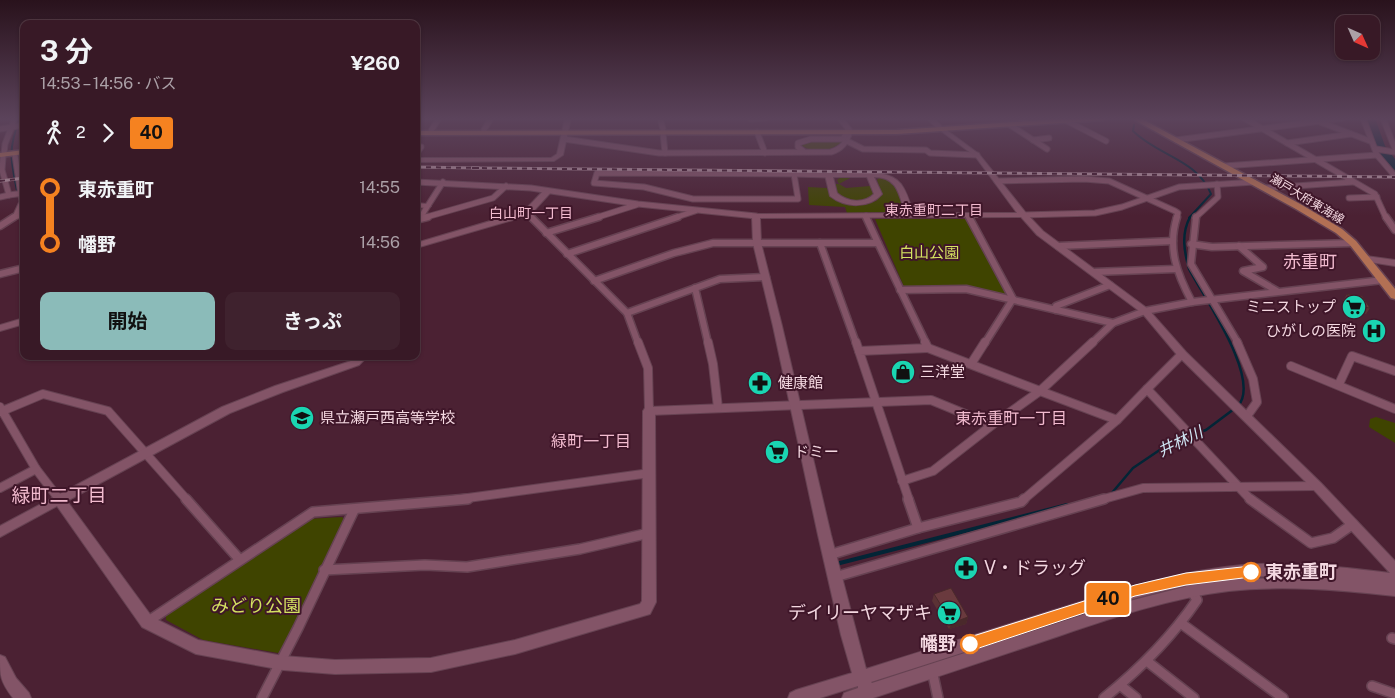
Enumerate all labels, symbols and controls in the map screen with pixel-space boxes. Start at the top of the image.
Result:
north arrow [1335,15,1380,60]
map controls [1335,15,1380,60]
text: 3 分 [40,34,93,67]
text: ¥260 [351,52,400,74]
text: 14:53 – 14:56 · バス [40,74,176,93]
icon: walk [40,119,68,147]
icon: forward [94,119,122,147]
text: 40 [140,122,163,143]
text: 2 [76,123,86,142]
street label: 瀬戸大府東海線 [1267,171,1347,227]
text: 東赤重町 [78,178,154,200]
text: 14:55 [359,178,400,197]
district label: 東赤重町二丁目 [885,202,983,218]
district label: 白山町一丁目 [489,205,573,221]
text: 幡野 [78,233,116,255]
text: 14:56 [360,233,400,252]
park label: 白山公園 [899,244,959,261]
district label: 赤重町 [1283,251,1337,272]
button: 開始 [40,292,215,350]
button: きっぷ [225,292,400,350]
supermarket icon: ミニストップ [1341,294,1367,320]
place label: ミニストップ [1246,298,1336,315]
hospital icon: ひがしの医院 [1361,318,1387,344]
place label: ひがしの医院 [1266,322,1356,339]
shop icon: 三洋堂 [890,359,916,385]
place label: 三洋堂 [920,363,965,380]
pharmacy icon: 健康館 [747,370,773,396]
place label: 健康館 [778,374,823,391]
school or university icon: 県立瀬戸西高等学校 [289,405,315,431]
place label: 県立瀬戸西高等学校 [320,409,455,426]
district label: 東赤重町一丁目 [955,409,1067,428]
water label: 井林川 [1154,422,1208,461]
district label: 緑町一丁目 [551,432,631,451]
supermarket icon: ドミー [764,439,790,465]
place label: ドミー [794,443,839,460]
district label: 緑町二丁目 [11,484,107,506]
pharmacy icon: V・ドラッグ [953,555,979,581]
place label: V・ドラッグ [984,557,1086,578]
place label: 東赤重町 [1265,561,1337,582]
marker: 東赤重町 [1241,562,1261,582]
line badge: 40 [1086,583,1130,615]
text: 40 [1096,588,1120,609]
park label: みどり公園 [211,595,301,616]
supermarket icon: デイリーヤマザキ [936,600,962,626]
place label: デイリーヤマザキ [788,602,932,623]
place label: 幡野 [920,633,956,654]
marker: 幡野 [960,634,980,654]

